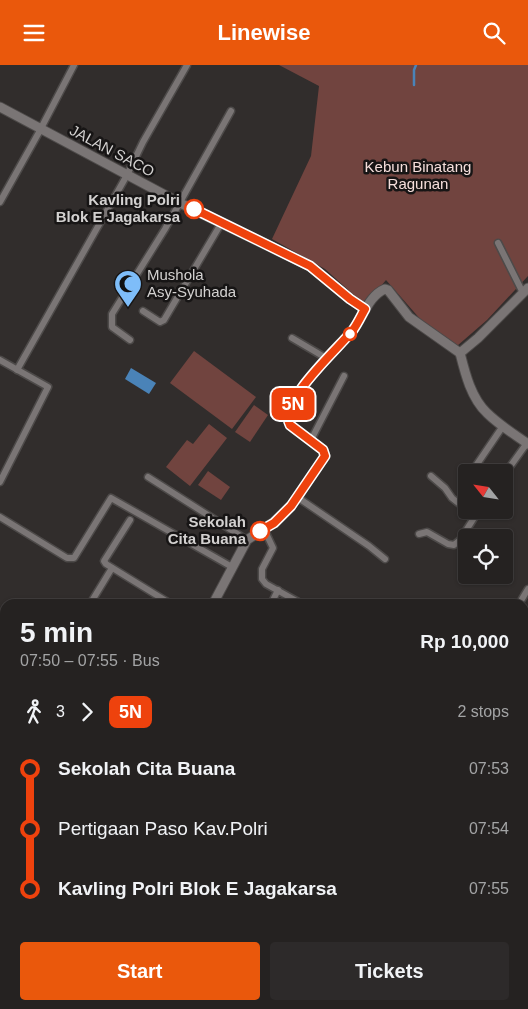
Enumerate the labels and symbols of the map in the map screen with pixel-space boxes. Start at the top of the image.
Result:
street label: JALAN SACO [67,121,157,180]
park label: Kebun Binatang Ragunan [365,158,471,192]
place label: Kavling Polri Blok E Jagakarsa [56,191,181,225]
marker: Kavling Polri Blok E Jagakarsa [184,199,204,219]
place label: Mushola Asy-Syuhada [147,266,237,300]
mosque icon: Mushola Asy-Syuhada [113,269,143,308]
unlabelled marker [343,327,357,341]
line badge: 5N [270,388,316,420]
north arrow [458,464,512,519]
place label: Sekolah Cita Buana [168,513,247,547]
marker: Sekolah Cita Buana [250,521,270,541]

